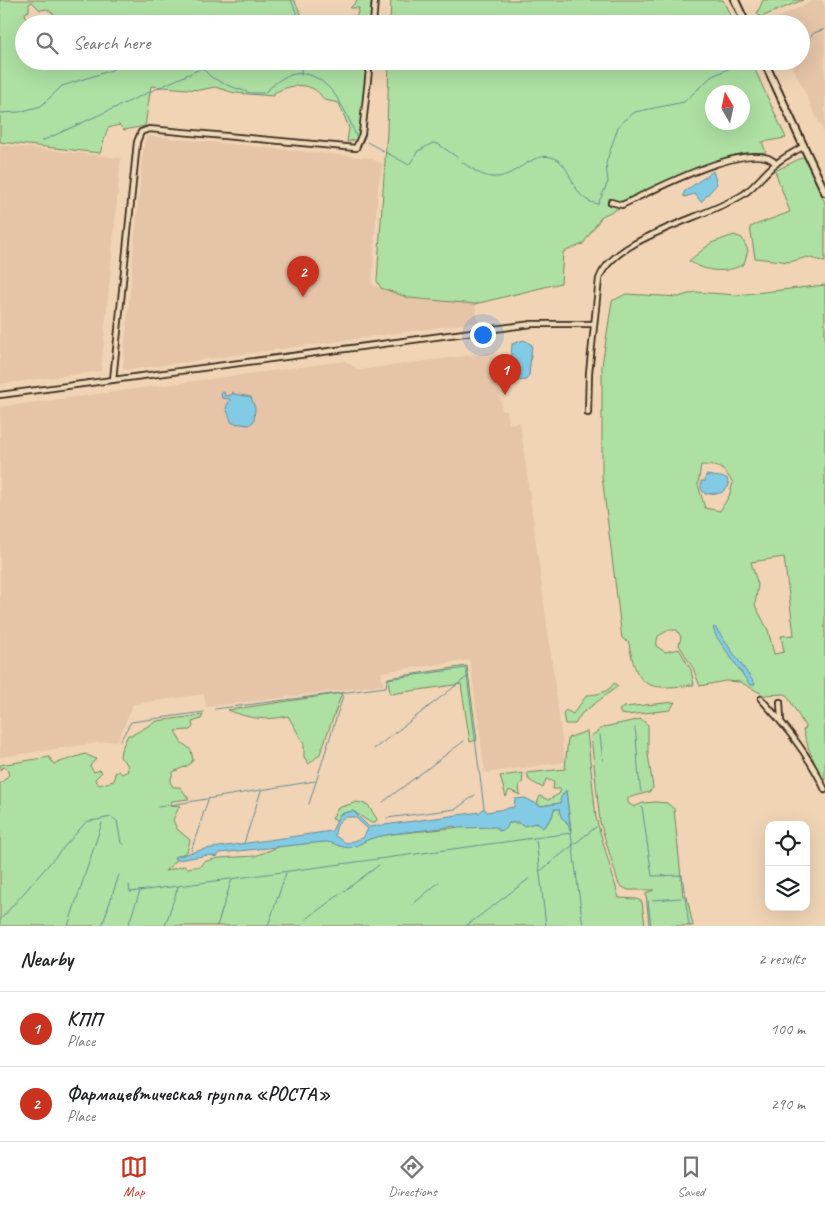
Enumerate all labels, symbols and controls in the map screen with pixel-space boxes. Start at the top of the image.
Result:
search box [15,15,810,70]
icon: search [33,29,61,57]
text: Search here [73,31,150,55]
north arrow [705,85,750,130]
pin: 2 [287,256,319,297]
your location [470,322,496,348]
pin: 1 [489,354,521,395]
map controls [765,821,810,911]
button: locate [765,821,810,866]
button: layers [765,866,810,911]
text: Nearby [20,946,73,972]
text: 2 results [758,949,805,969]
text: КПП [67,1007,102,1031]
text: 1 [32,1019,40,1039]
text: 100 m [771,1019,805,1039]
text: Place [67,1031,95,1051]
text: Фармацевтическая группа «РОСТА» [67,1082,330,1106]
text: 2 [32,1094,40,1114]
text: 290 m [771,1094,805,1114]
text: Place [67,1106,95,1126]
tab: Map [120,1153,148,1200]
tab: Directions [388,1153,437,1200]
tab: Saved [677,1153,705,1200]

